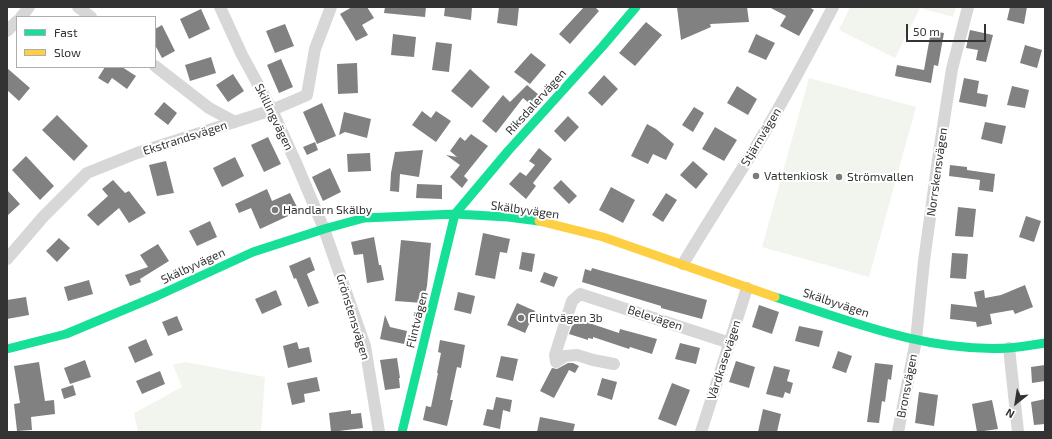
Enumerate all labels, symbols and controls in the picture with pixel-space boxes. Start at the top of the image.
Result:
legend [16,16,156,68]
scale bar [908,16,988,42]
text: 50 m [913,24,940,38]
text: Fast [54,25,77,39]
text: Slow [54,45,81,59]
street label: Riksdalervägen [503,66,569,138]
street label: Skillingvägen [252,81,296,153]
street label: Stjärnvägen [738,105,784,169]
street label: Ekstrandsvägen [141,118,229,158]
street label: Norrskensvägen [924,127,950,217]
place label: Vattenkiosk [764,169,828,183]
place label: Strömvallen [847,170,914,184]
marker: Vattenkiosk [751,171,761,181]
marker: Strömvallen [834,172,844,182]
street label: Skälbyvägen [490,198,560,222]
place label: Handlarn Skälby [283,203,372,217]
marker: Handlarn Skälby [270,205,280,215]
street label: Skälbyvägen [159,245,227,287]
street label: Grönstensvägen [333,272,373,362]
street label: Skälbyvägen [801,285,871,321]
street label: Flintvägen [403,290,431,350]
street label: Belevägen [626,302,684,334]
place label: Flintvägen 3b [529,311,603,325]
marker: Flintvägen 3b [516,313,526,323]
street label: Vårdkasevägen [704,318,744,402]
street label: Bronsvägen [894,353,920,419]
north arrow [996,383,1036,423]
text: N [1003,406,1016,421]

